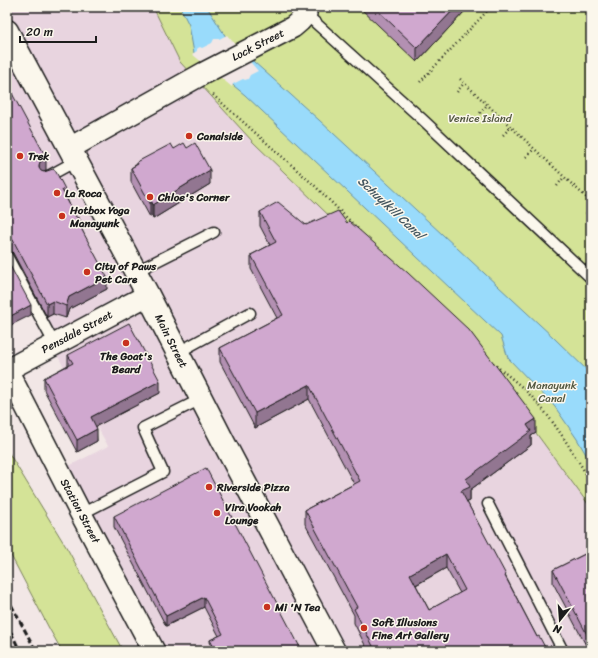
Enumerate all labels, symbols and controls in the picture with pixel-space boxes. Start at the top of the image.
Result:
scale bar [20,18,96,44]
text: 20 m [26,21,53,43]
street label: Lock Street [228,24,288,66]
park label: Venice Island [448,109,513,128]
place label: Canalside [196,127,243,146]
marker: Canalside [184,131,194,141]
place label: Trek [28,147,49,166]
marker: Trek [15,151,25,161]
water label: Schuylkill Canal [352,171,431,247]
place label: La Roca [65,184,102,203]
marker: La Roca [52,188,62,198]
place label: Chloe's Corner [157,188,231,207]
marker: Chloe's Corner [145,192,155,202]
place label: Hotbox Yoga Manayunk [69,201,130,233]
marker: Hotbox Yoga Manayunk [57,211,67,221]
place label: City of Paws Pet Care [94,257,157,289]
marker: City of Paws Pet Care [82,267,92,277]
street label: Pensdale Street [38,305,116,359]
street label: Main Street [149,311,193,371]
marker: The Goat's Beard [121,338,131,348]
place label: The Goat's Beard [100,347,152,379]
park label: Manayunk Canal [527,376,577,408]
street label: Station Street [55,475,105,547]
place label: Riverside Pizza [216,478,290,497]
marker: Riverside Pizza [204,482,214,492]
place label: Vira Vookah Lounge [225,498,281,530]
marker: Vira Vookah Lounge [212,508,222,518]
place label: Mi 'N Tea [274,598,321,617]
north arrow [540,600,580,640]
marker: Mi 'N Tea [262,602,272,612]
place label: Soft Illusions Fine Art Gallery [371,613,449,645]
text: N [550,619,565,640]
marker: Soft Illusions Fine Art Gallery [359,623,369,633]

